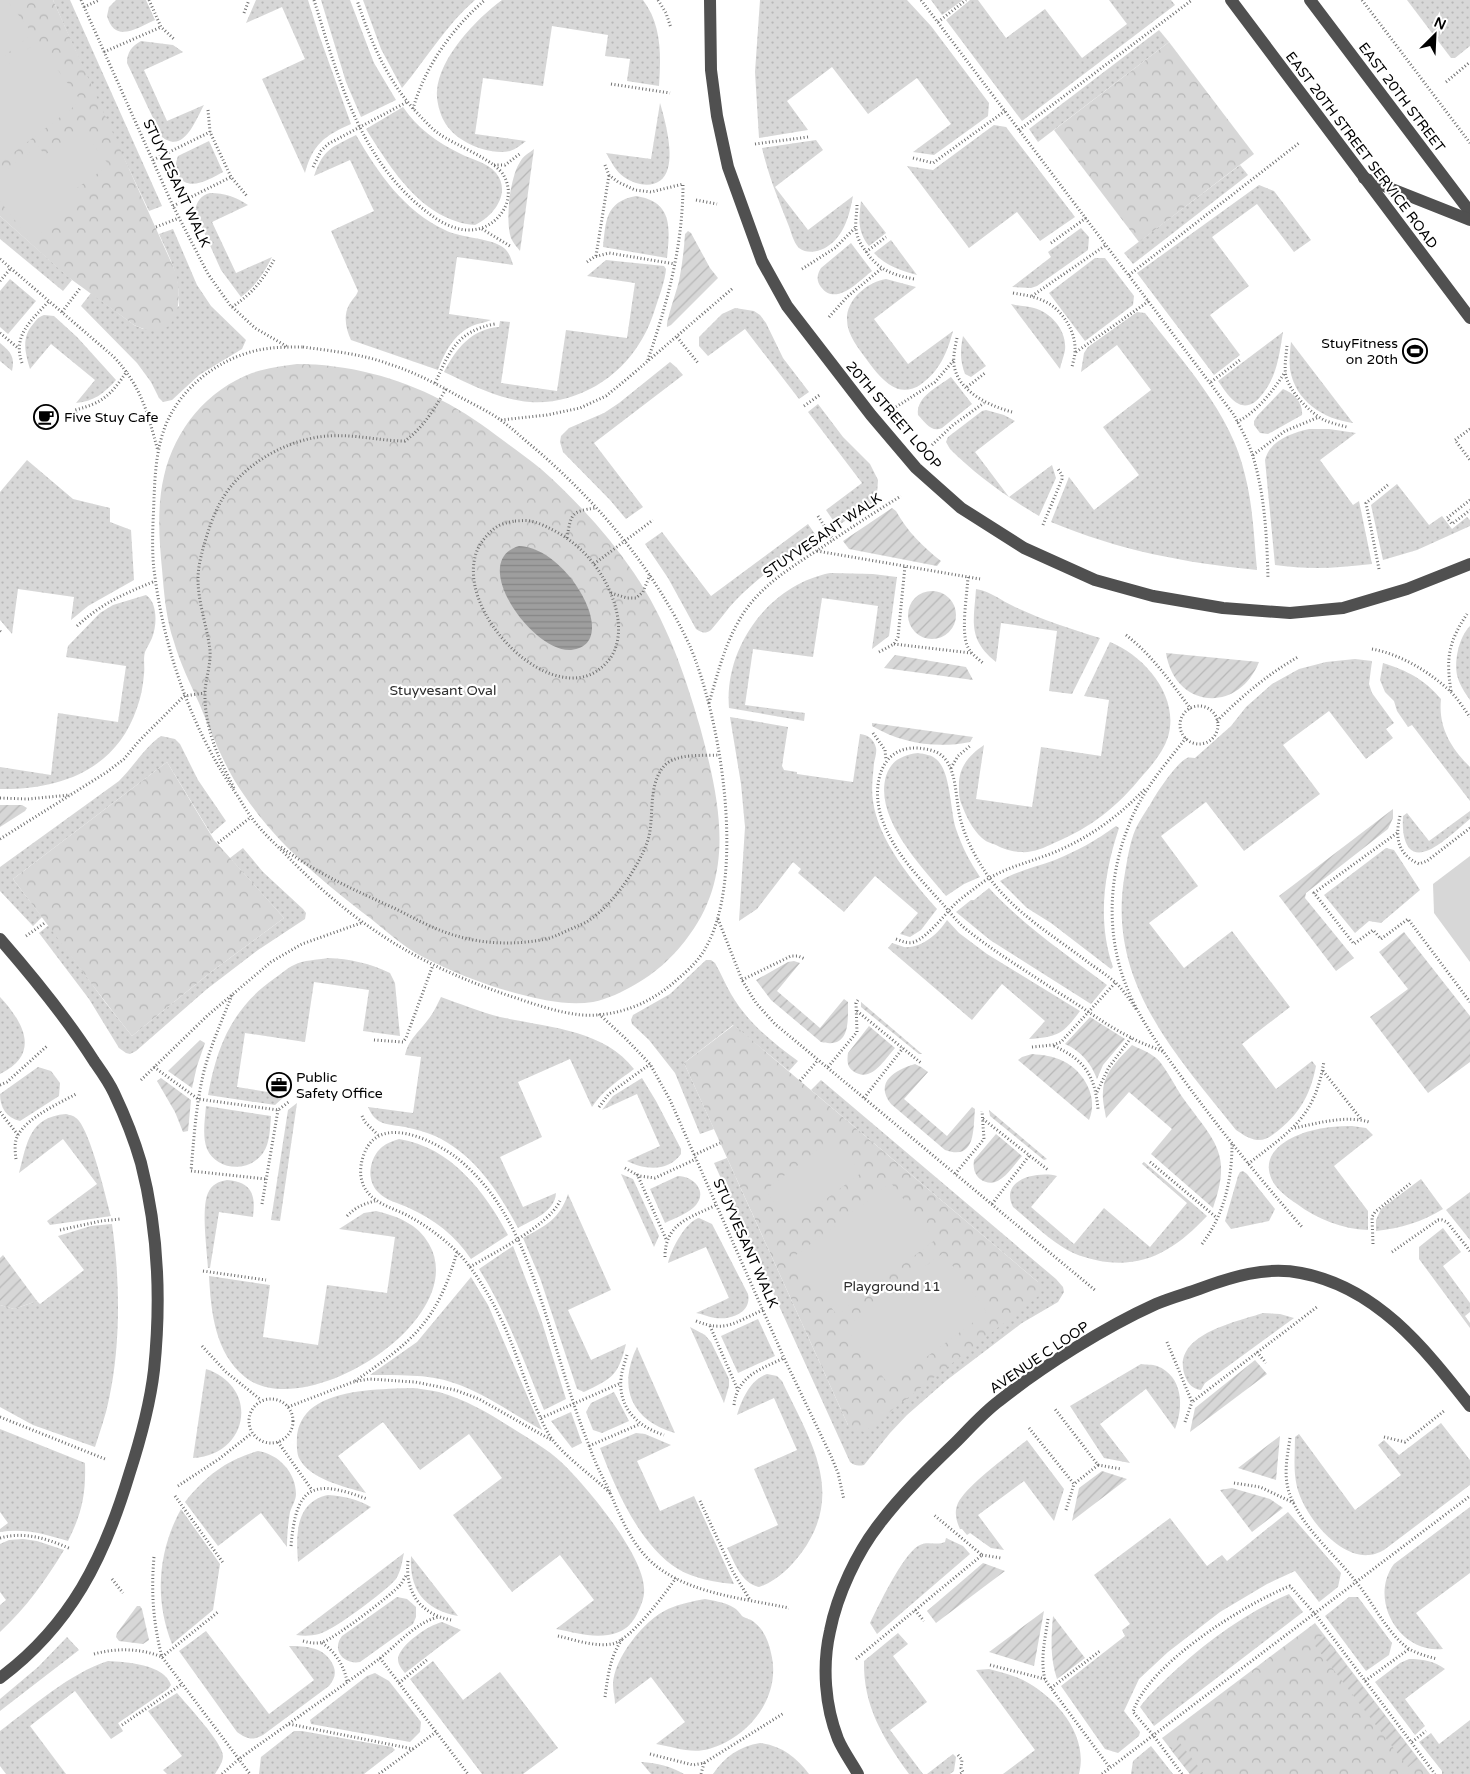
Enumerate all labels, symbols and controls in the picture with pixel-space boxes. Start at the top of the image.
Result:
north arrow [1410,10,1460,60]
text: N [1431,14,1449,34]
street label: EAST 20TH STREET [1355,39,1449,156]
street label: EAST 20TH STREET SERVICE ROAD [1282,48,1441,252]
street label: STUYVESANT WALK [139,116,214,250]
place label: StuyFitness on 20th [1321,335,1398,368]
sports icon: StuyFitness on 20th [1402,338,1428,364]
street label: 20TH STREET LOOP [842,358,945,473]
cafe icon: Five Stuy Cafe [33,404,59,430]
place label: Five Stuy Cafe [64,409,158,426]
street label: STUYVESANT WALK [760,489,885,581]
park label: Stuyvesant Oval [390,682,496,699]
place label: Public Safety Office [296,1069,383,1102]
office icon: Public Safety Office [266,1072,292,1098]
street label: STUYVESANT WALK [709,1176,782,1310]
park label: Playground 11 [843,1278,941,1295]
street label: AVENUE C LOOP [986,1318,1092,1397]

